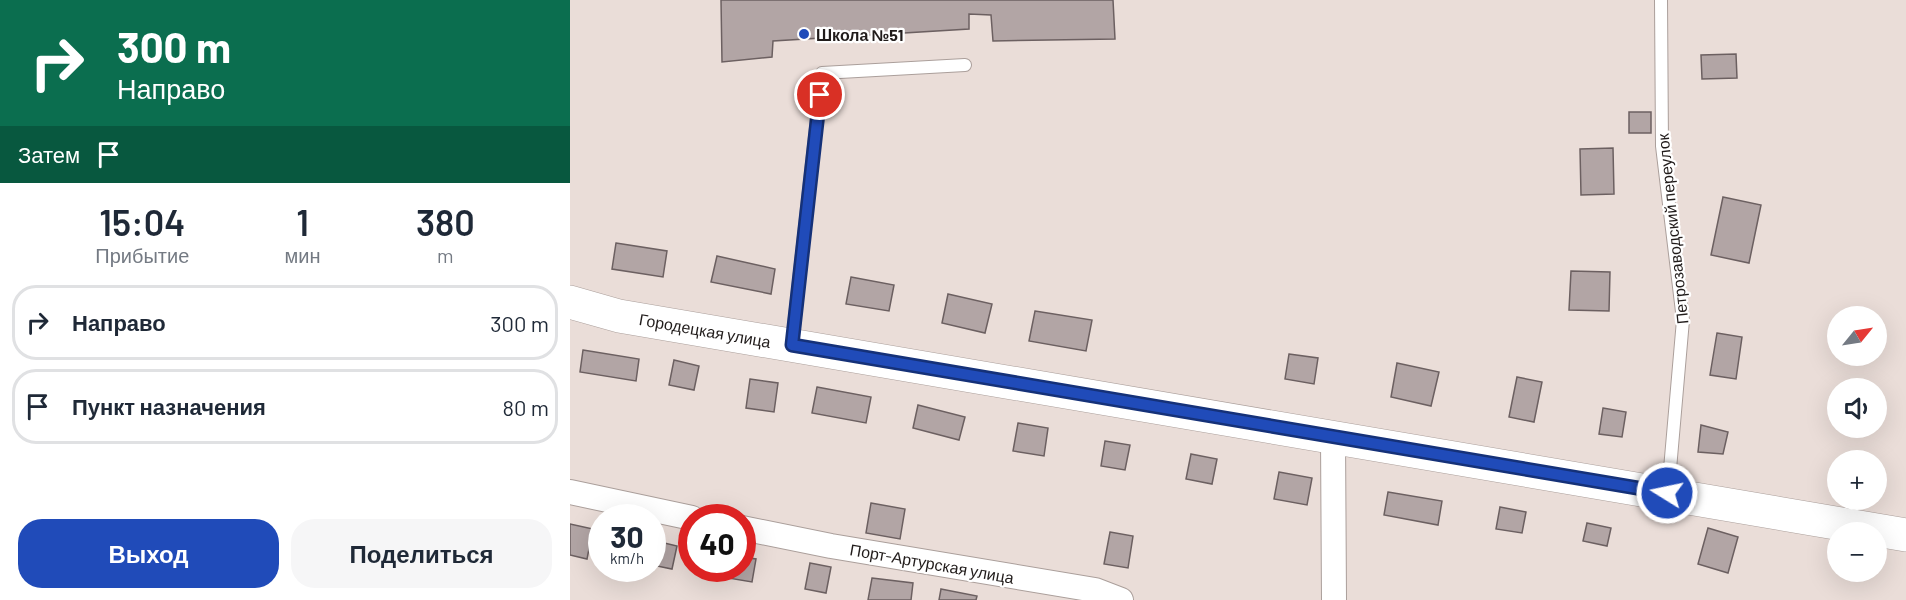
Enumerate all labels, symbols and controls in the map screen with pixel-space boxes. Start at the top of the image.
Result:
text: 300 m [117,21,231,71]
icon: right [18,24,96,102]
place label: Школа №51 [816,25,903,44]
marker: Школа №51 [797,27,811,41]
pin [794,69,845,120]
text: Направо [117,72,225,104]
icon: arrive [803,78,836,111]
street label: Петрозаводский переулок [1652,132,1691,325]
icon: arrive [92,138,125,171]
text: Затем [18,141,80,167]
text: 15:04 [99,200,185,243]
text: 1 [296,200,309,243]
text: 380 [416,200,475,243]
text: Прибытие [95,243,189,267]
text: мин [285,243,321,267]
text: m [437,243,454,267]
icon: right [21,306,54,339]
north arrow [1827,306,1887,366]
map controls [1827,306,1887,582]
text: Направо [72,309,166,335]
street label: Городецкая улица [638,309,772,351]
text: 300 m [490,310,549,336]
button: sound [1827,378,1887,438]
icon: arrive [21,390,54,423]
text: Пункт назначения [72,393,266,419]
text: 80 m [503,394,549,420]
button: + [1827,450,1887,510]
position arrow [1635,461,1699,525]
speed limit sign: 40 [678,504,756,582]
text: 30 [610,518,644,554]
button: Выход [18,519,279,588]
button: Поделиться [291,519,552,588]
button: − [1827,522,1887,582]
street label: Порт-Артурская улица [849,539,1016,587]
text: km/h [610,549,644,567]

